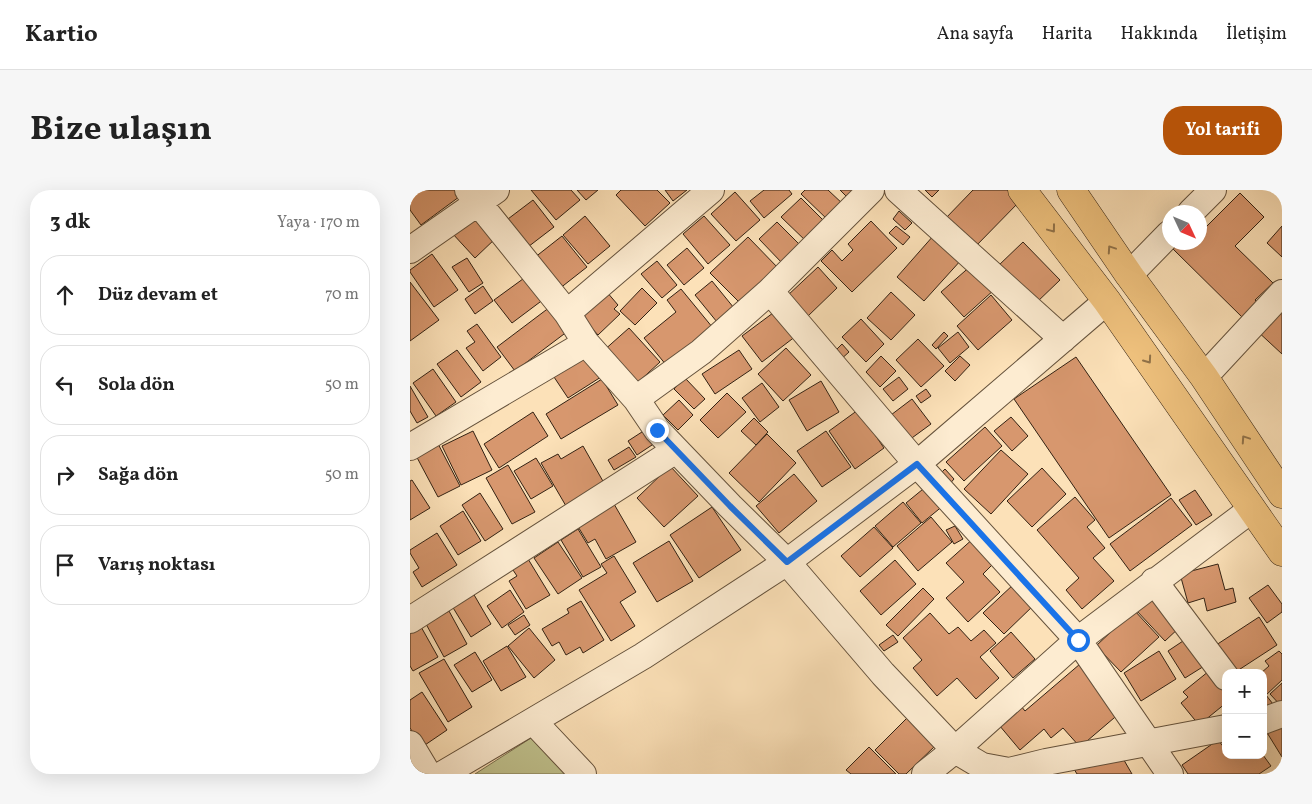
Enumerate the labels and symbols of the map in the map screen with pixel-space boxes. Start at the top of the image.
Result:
north arrow [1162,205,1207,250]
one-way arrow [1046,223,1054,232]
one-way arrow [1108,246,1117,255]
one-way arrow [1142,354,1151,363]
route end [646,419,669,442]
one-way arrow [1242,435,1251,445]
route start [1067,629,1090,652]

